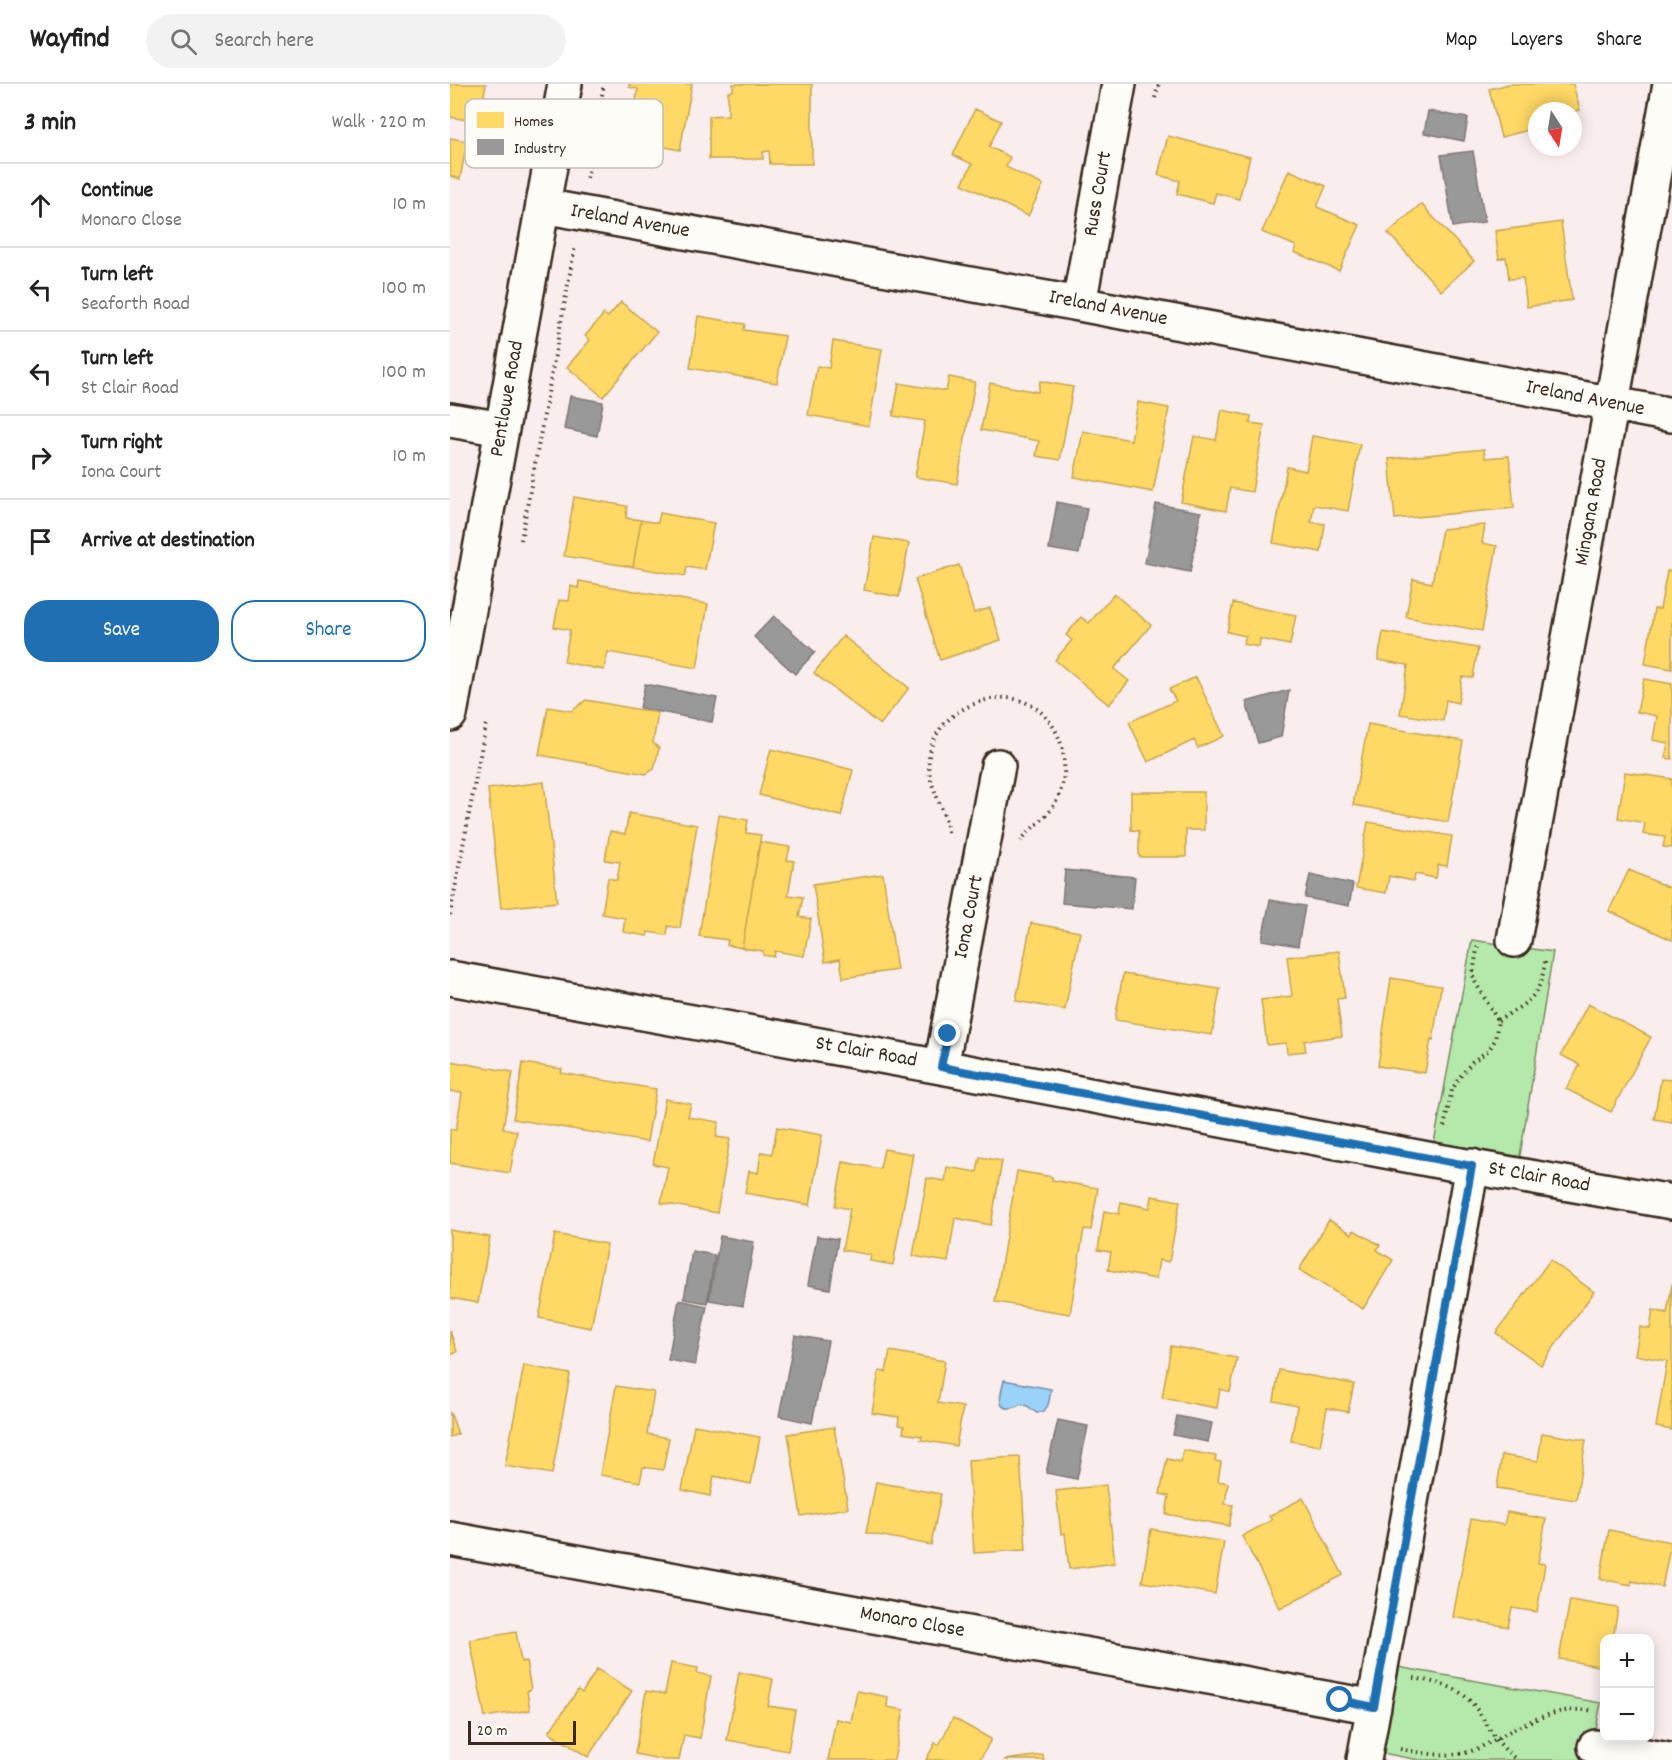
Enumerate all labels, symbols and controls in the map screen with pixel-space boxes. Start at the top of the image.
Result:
search box [146,14,566,68]
text: Wayfind [30,21,110,61]
icon: search [167,25,200,58]
text: Search here [215,26,314,57]
text: Map [1446,26,1477,56]
text: Layers [1510,26,1563,56]
text: Share [1596,26,1642,56]
legend [465,99,663,168]
north arrow [1528,102,1582,156]
text: 3 min [24,105,76,142]
text: Walk · 220 m [332,109,426,137]
text: Homes [514,111,554,134]
text: Industry [514,138,566,161]
street label: Russ Court [1077,149,1121,239]
text: Continue [81,176,153,207]
icon: ahead [24,189,57,222]
text: 10 m [392,191,426,219]
street label: Ireland Avenue [568,197,692,247]
text: Monaro Close [81,207,182,235]
text: Turn left [81,260,153,291]
icon: left [24,273,57,306]
text: 100 m [382,275,426,303]
street label: Ireland Avenue [1046,283,1170,335]
text: Seaforth Road [81,291,190,319]
street label: Pentlowe Road [483,339,533,459]
text: Turn left [81,344,153,375]
icon: left [24,357,57,390]
text: 100 m [382,359,426,387]
street label: Ireland Avenue [1523,373,1647,425]
text: St Clair Road [81,375,179,403]
text: Turn right [81,428,163,459]
icon: right [24,441,57,474]
text: 10 m [392,443,426,471]
street label: Mingana Road [1568,456,1616,568]
text: Iona Court [81,459,162,487]
icon: arrive [24,525,57,558]
text: Arrive at destination [81,526,255,557]
button: Save [24,600,219,662]
button: Share [231,600,426,662]
street label: Iona Court [947,872,993,961]
route end [934,1020,960,1046]
street label: St Clair Road [813,1029,919,1077]
street label: St Clair Road [1486,1154,1592,1202]
street label: Monaro Close [857,1599,967,1647]
map controls [1600,1634,1654,1742]
button: + [1600,1634,1654,1688]
route start [1326,1686,1352,1712]
button: − [1600,1688,1654,1742]
scale bar [468,1718,576,1746]
text: 20 m [477,1720,507,1743]

